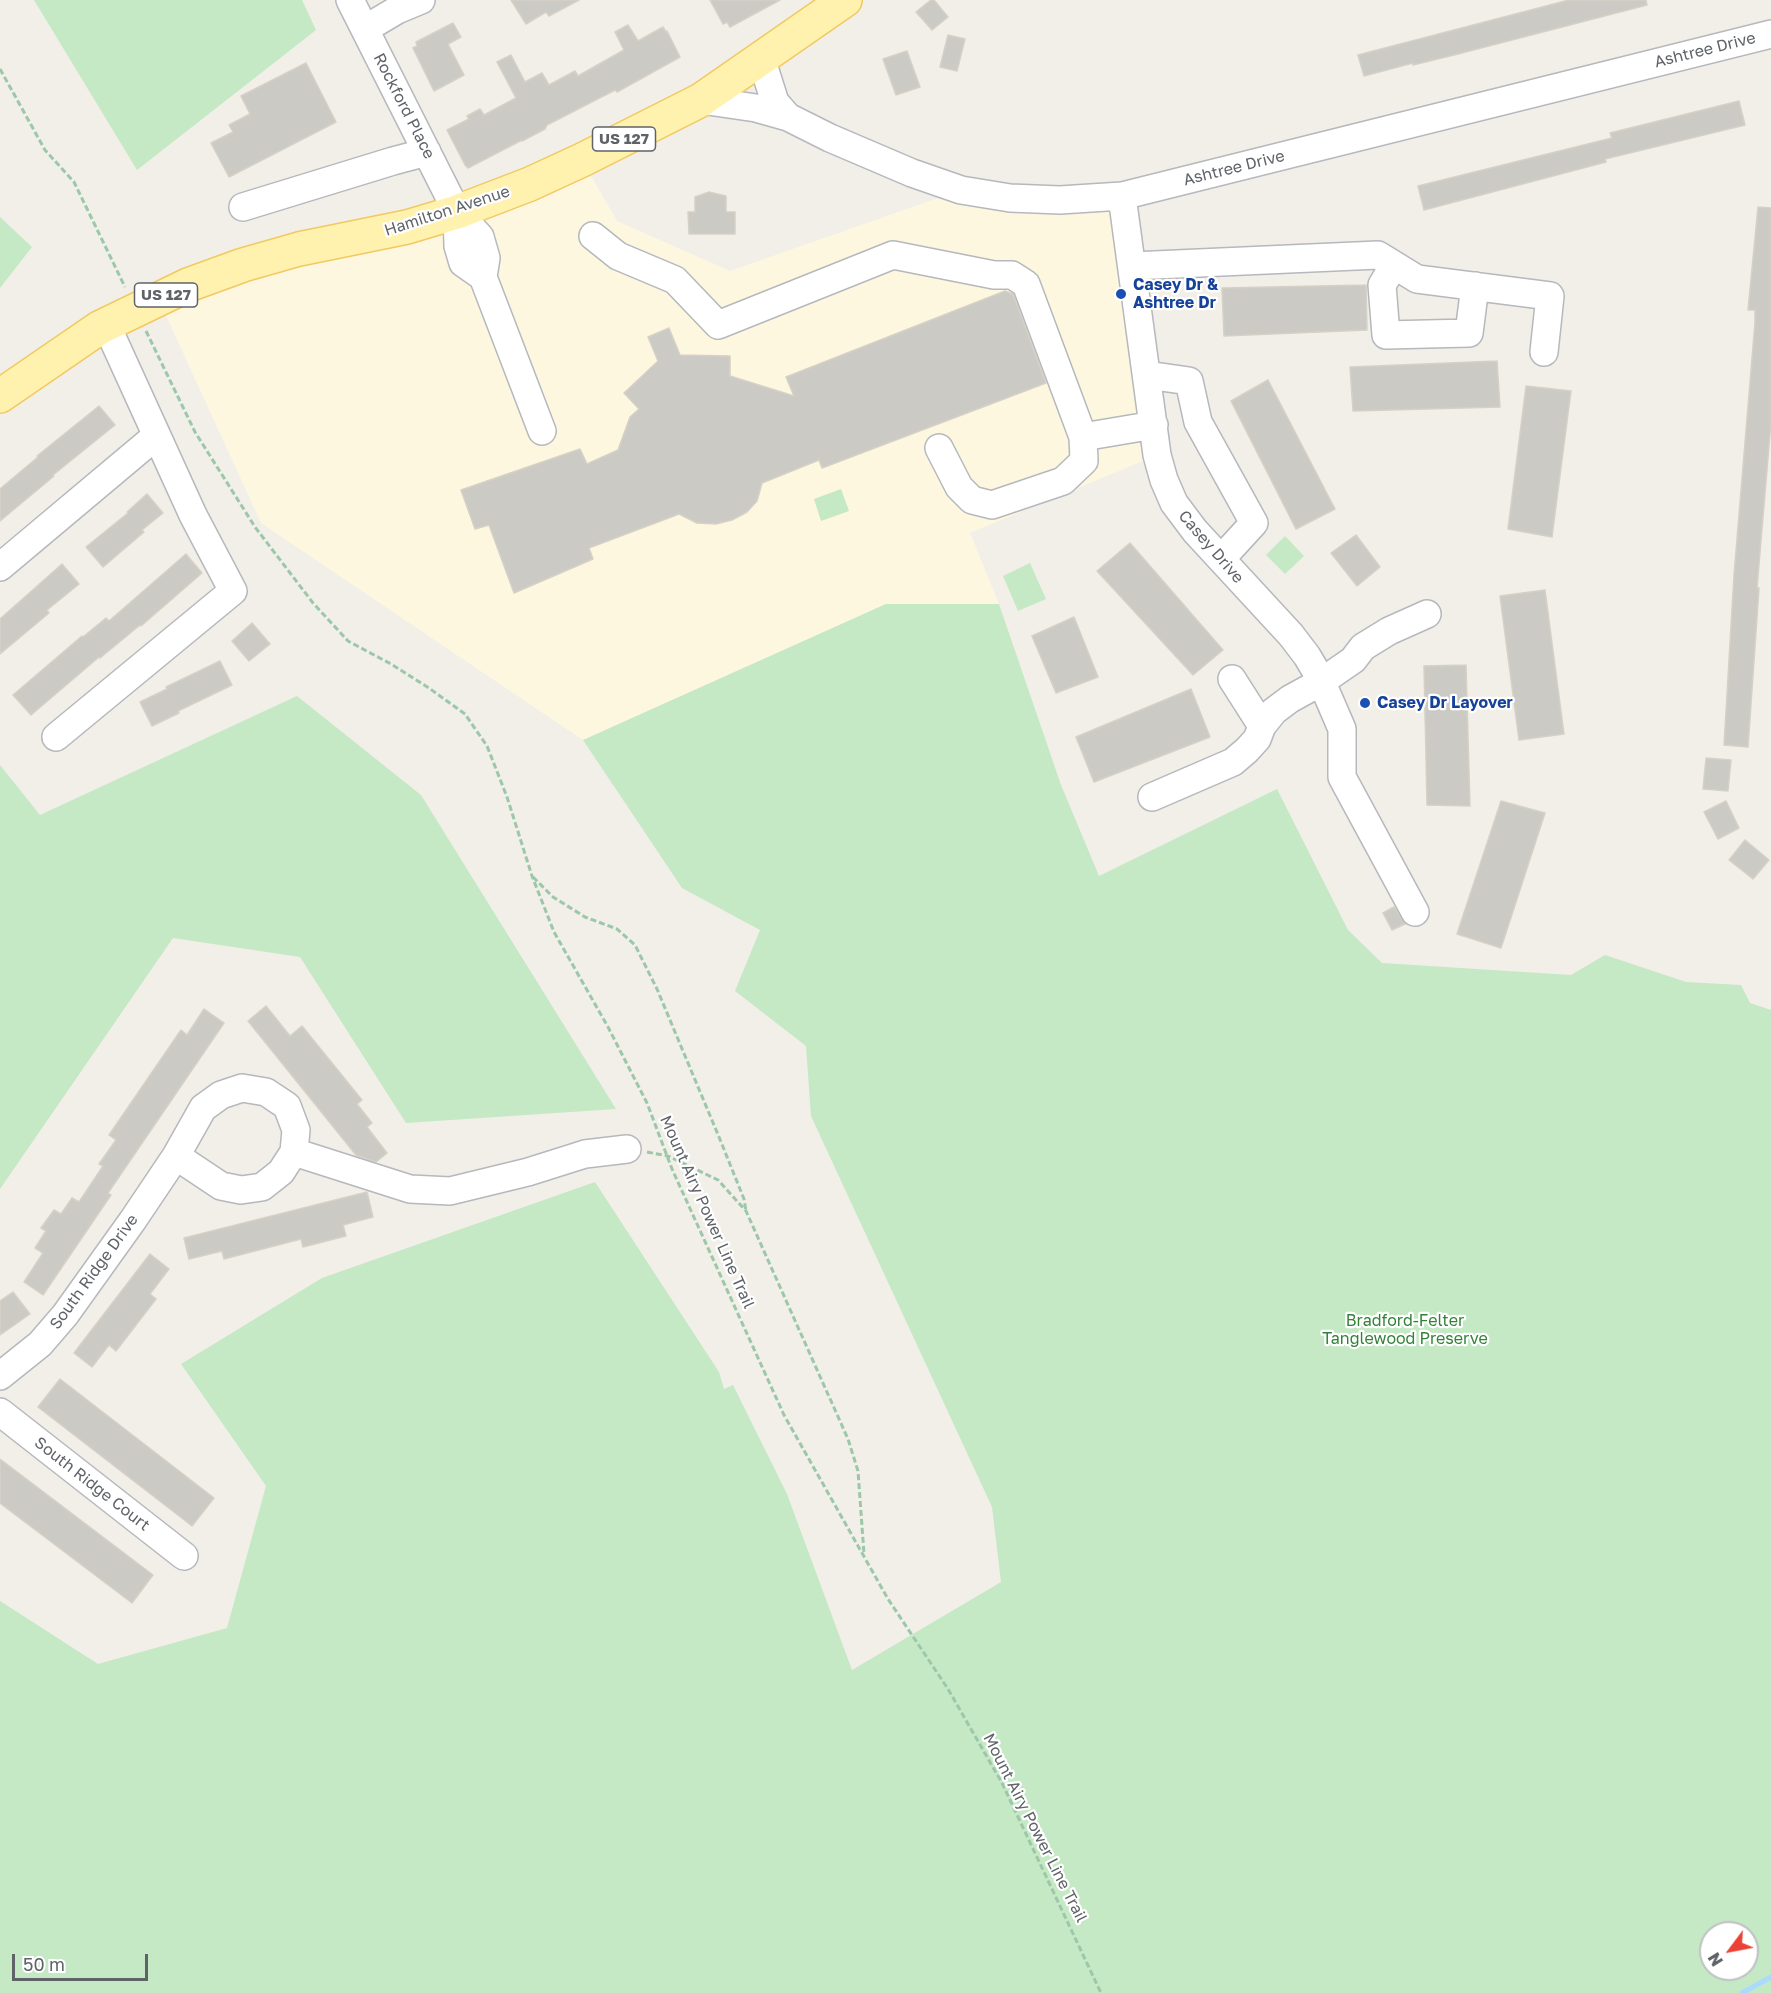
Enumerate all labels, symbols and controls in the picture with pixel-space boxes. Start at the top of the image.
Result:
street label: Ashtree Drive [1652,28,1758,72]
street label: Rockford Place [369,50,439,162]
road number: US 127 [592,127,656,151]
street label: Ashtree Drive [1181,146,1287,190]
street label: Hamilton Avenue [382,182,512,240]
place label: Casey Dr & Ashtree Dr [1133,275,1218,313]
road number: US 127 [134,283,198,307]
marker: Casey Dr & Ashtree Dr [1114,287,1128,301]
street label: Casey Drive [1174,507,1248,587]
place label: Casey Dr Layover [1377,693,1513,713]
marker: Casey Dr Layover [1358,696,1372,710]
street label: Mount Airy Power Line Trail [656,1112,758,1312]
street label: South Ridge Drive [46,1211,142,1333]
park label: Bradford-Felter Tanglewood Preserve [1322,1311,1488,1349]
street label: South Ridge Court [31,1433,153,1535]
street label: Mount Airy Power Line Trail [979,1730,1091,1926]
north arrow [1699,1921,1759,1981]
scale bar [15,1942,152,1980]
text: N [1704,1949,1727,1970]
text: 50 m [23,1953,65,1975]

